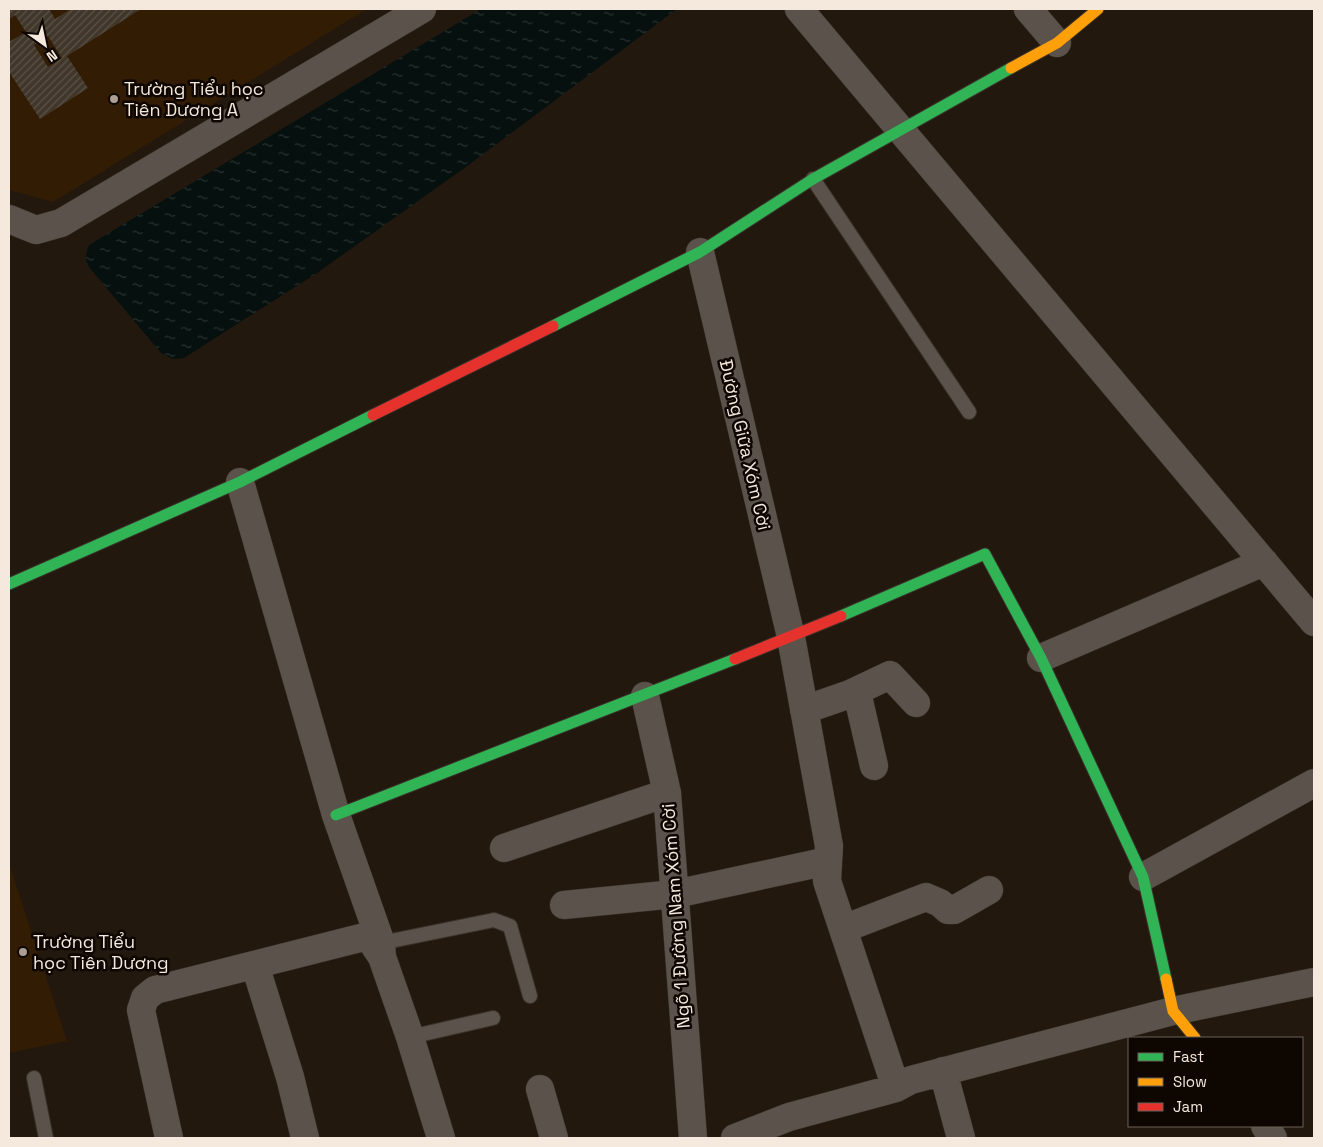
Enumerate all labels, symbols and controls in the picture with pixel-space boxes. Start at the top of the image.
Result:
north arrow [20,20,70,70]
text: N [43,46,61,66]
place label: Trường Tiểu học Tiên Dương A [124,77,264,121]
marker: Trường Tiểu học Tiên Dương A [108,93,120,105]
street label: Đường Giữa Xóm Cời [715,357,776,532]
street label: Ngõ 1 Đường Nam Xóm Cời [656,803,695,1029]
place label: Trường Tiểu học Tiên Dương [33,930,169,974]
marker: Trường Tiểu học Tiên Dương [17,946,29,958]
legend [1128,1037,1303,1127]
text: Fast [1173,1047,1204,1066]
text: Slow [1173,1072,1207,1091]
text: Jam [1173,1097,1203,1116]

